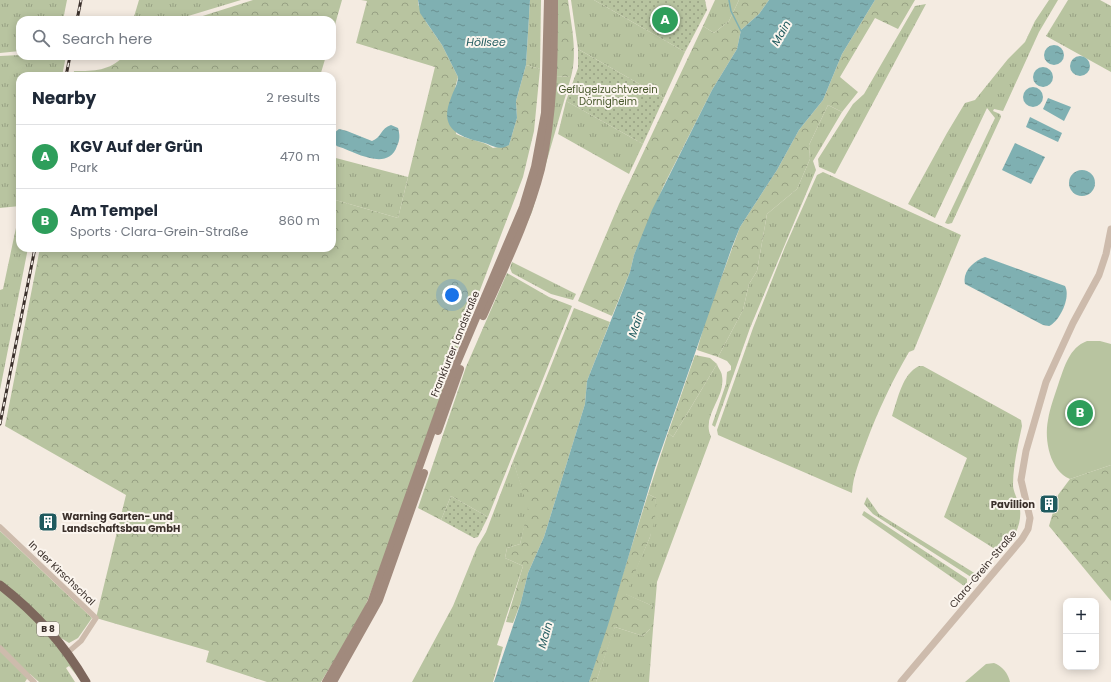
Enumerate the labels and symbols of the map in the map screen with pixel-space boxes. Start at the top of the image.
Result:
pin: A [652,5,678,35]
water label: Main [767,17,795,49]
water label: Höllsee [466,34,506,50]
park label: Geflügelzuchtverein Dörnigheim [558,82,658,109]
your location [442,285,462,305]
street label: Frankfurter Landstraße [427,289,483,399]
water label: Main [624,309,648,339]
pin: B [1067,398,1093,428]
building icon: Pavillion [1038,493,1060,515]
place label: Pavillion [991,497,1035,512]
place label: Warning Garten- und Landschaftsbau GmbH [62,509,180,536]
building icon: Warning Garten- und Landschaftsbau GmbH [37,511,59,533]
street label: Clara-Grein-Straße [946,527,1020,611]
street label: In der Kirschschal [25,537,99,609]
water label: Main [534,620,556,650]
road number: B 8 [37,622,59,636]

